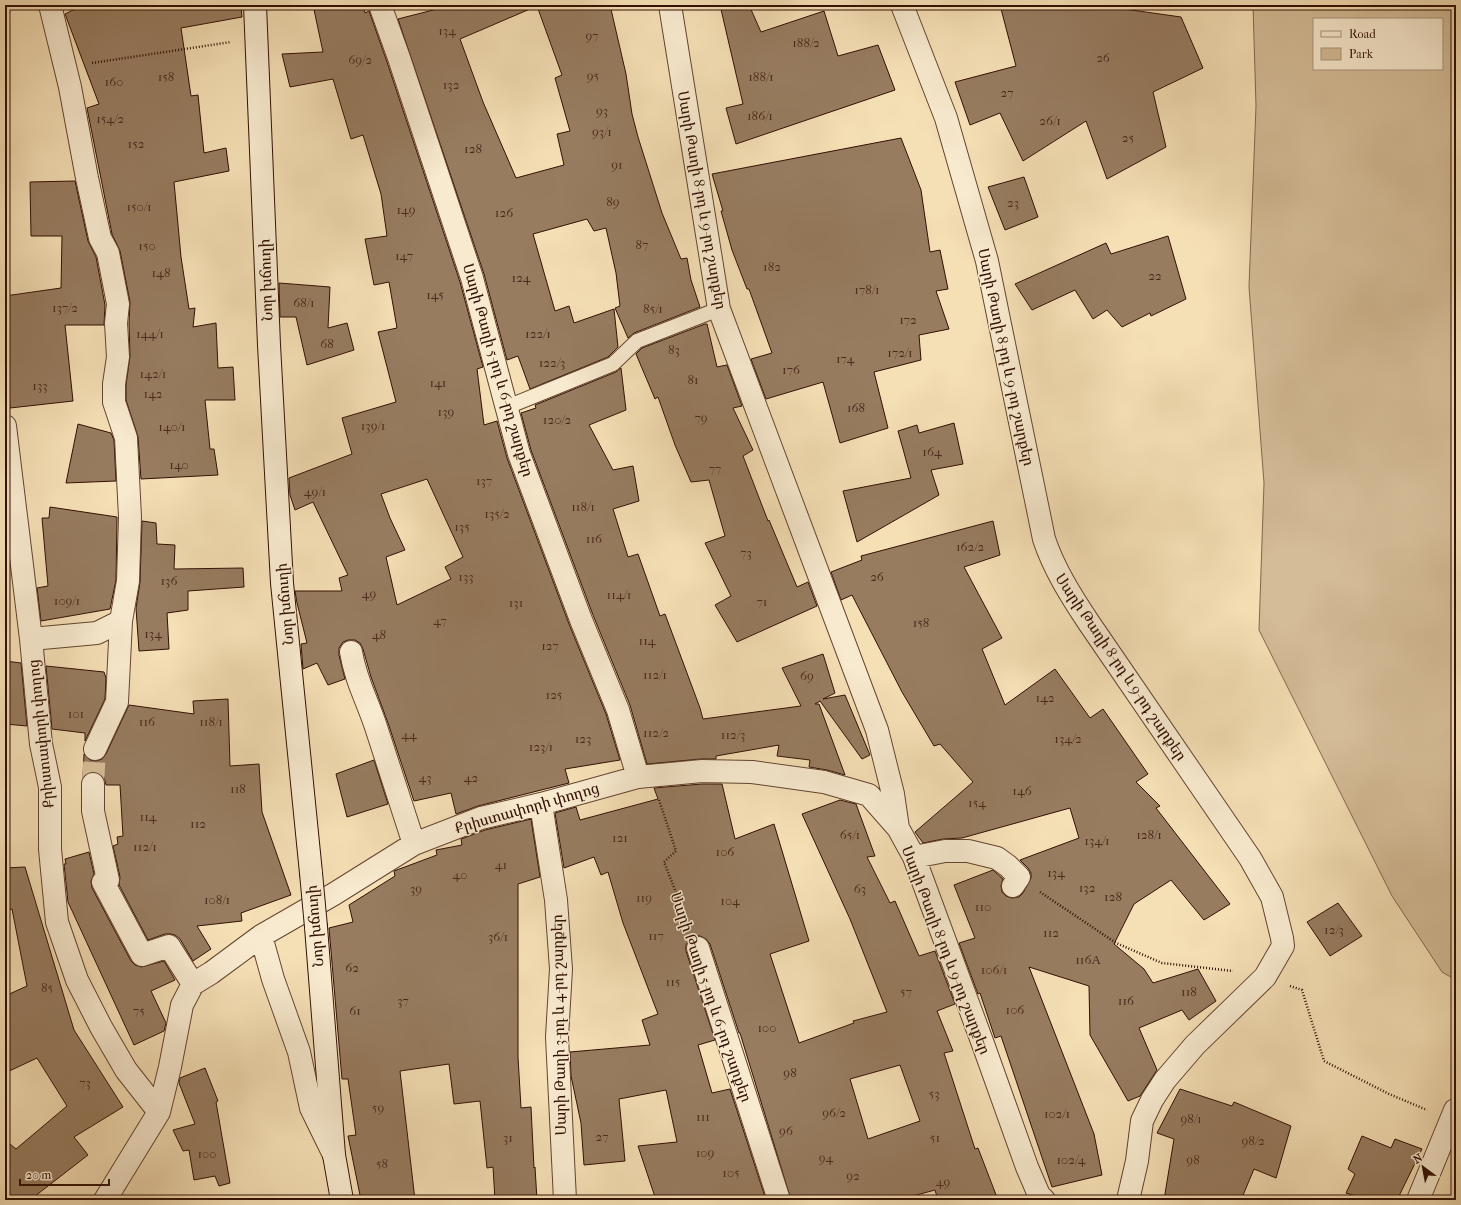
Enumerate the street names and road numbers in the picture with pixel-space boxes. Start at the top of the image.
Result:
street label: Սարի Թաղի 8-րդ և 9-րդ շարքեր [674,89,730,311]
street label: Նոր խճուղի [256,238,276,321]
street label: Սարի Թաղի 8-րդ և 9-րդ շարքեր [974,247,1038,468]
street label: Սարի Թաղի 5-րդ և 6-րդ շարքեր [459,261,537,479]
street label: Նոր խճուղի [272,562,298,646]
street label: Սարի Թաղի 8-րդ և 9-րդ շարքեր [1052,570,1191,764]
street label: Քրիստափորի փողոց [24,659,58,809]
street label: Քրիստափորի փողոց [453,779,601,837]
street label: Սարի Թաղի 8-րդ և 9-րդ շարքեր [898,843,994,1057]
street label: Նոր խճուղի [302,884,328,968]
street label: Սարի Թաղի 5-րդ և 6-րդ շարքեր [667,890,756,1105]
street label: Սարի Թաղի 3-րդ և 4-րդ շարքեր [548,914,570,1136]

